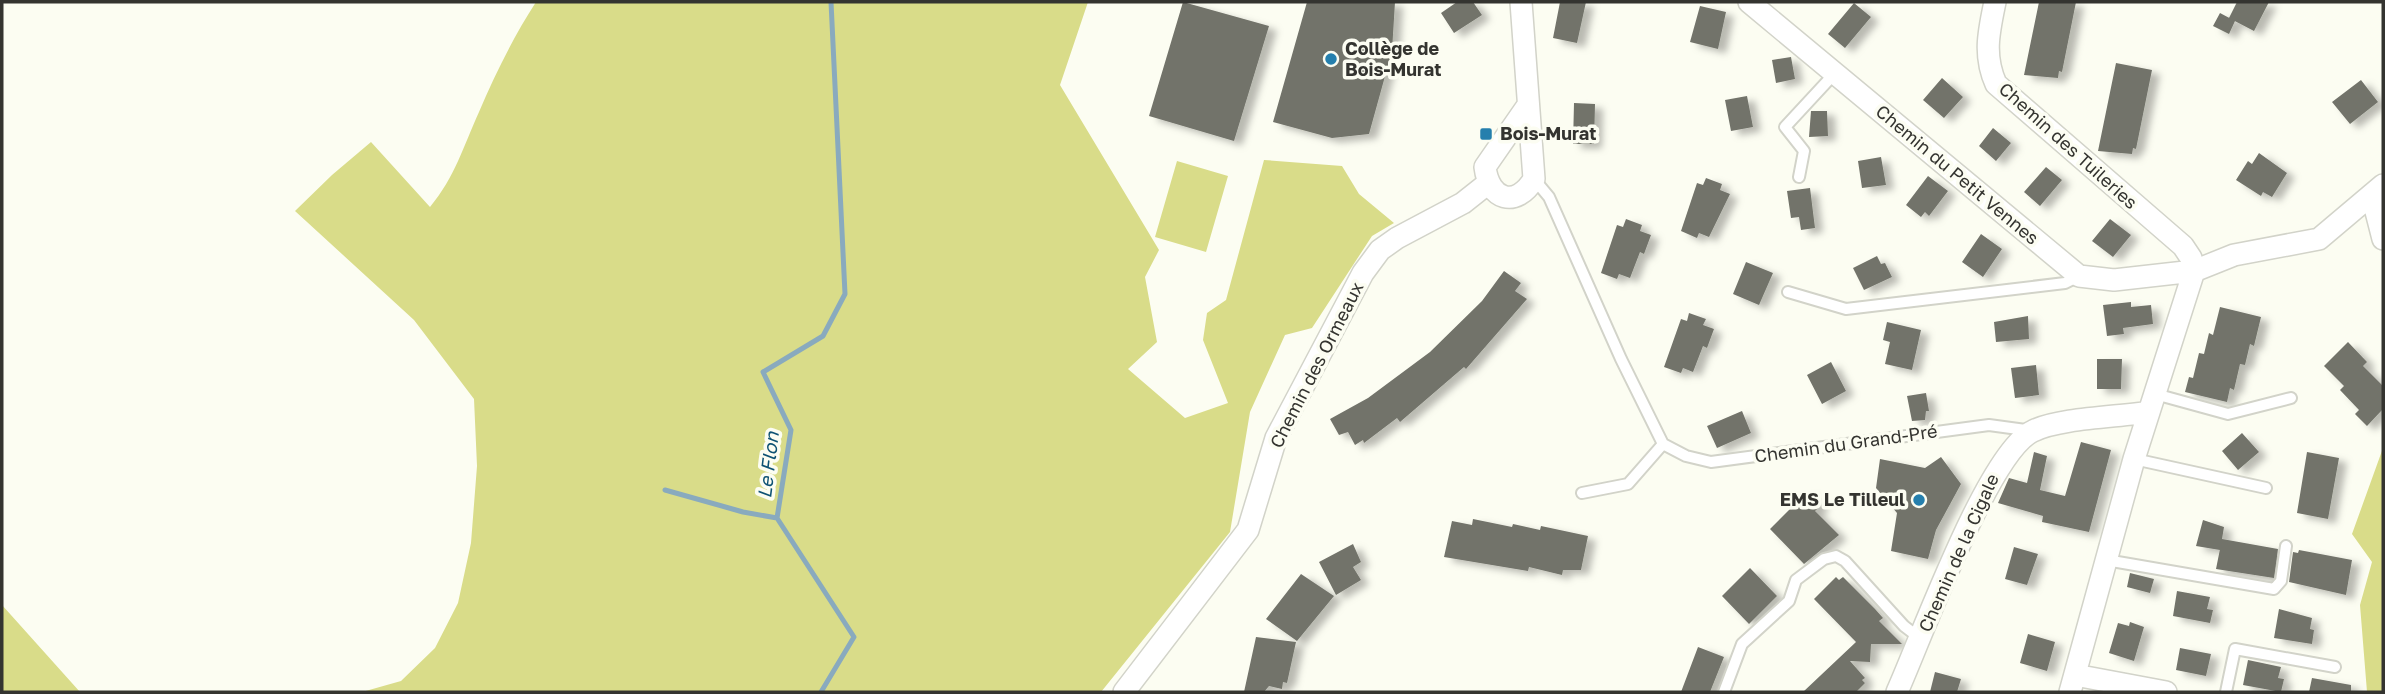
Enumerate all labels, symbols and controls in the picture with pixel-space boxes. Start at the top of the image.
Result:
place label: Collège de Bois-Murat [1345,37,1441,80]
marker: Collège de Bois-Murat [1323,51,1339,67]
street label: Chemin des Tuileries [1995,77,2142,213]
street label: Chemin du Petit Vennes [1872,100,2044,249]
place label: Bois-Murat [1500,122,1596,144]
marker: Bois-Murat [1478,126,1494,142]
street label: Chemin des Ormeaux [1265,278,1368,451]
street label: Chemin du Grand-Pré [1753,419,1939,467]
water label: Le Flon [752,429,783,499]
street label: Chemin de la Cigale [1913,470,2003,635]
place label: EMS Le Tilleul [1780,488,1905,510]
marker: EMS Le Tilleul [1911,492,1927,508]

